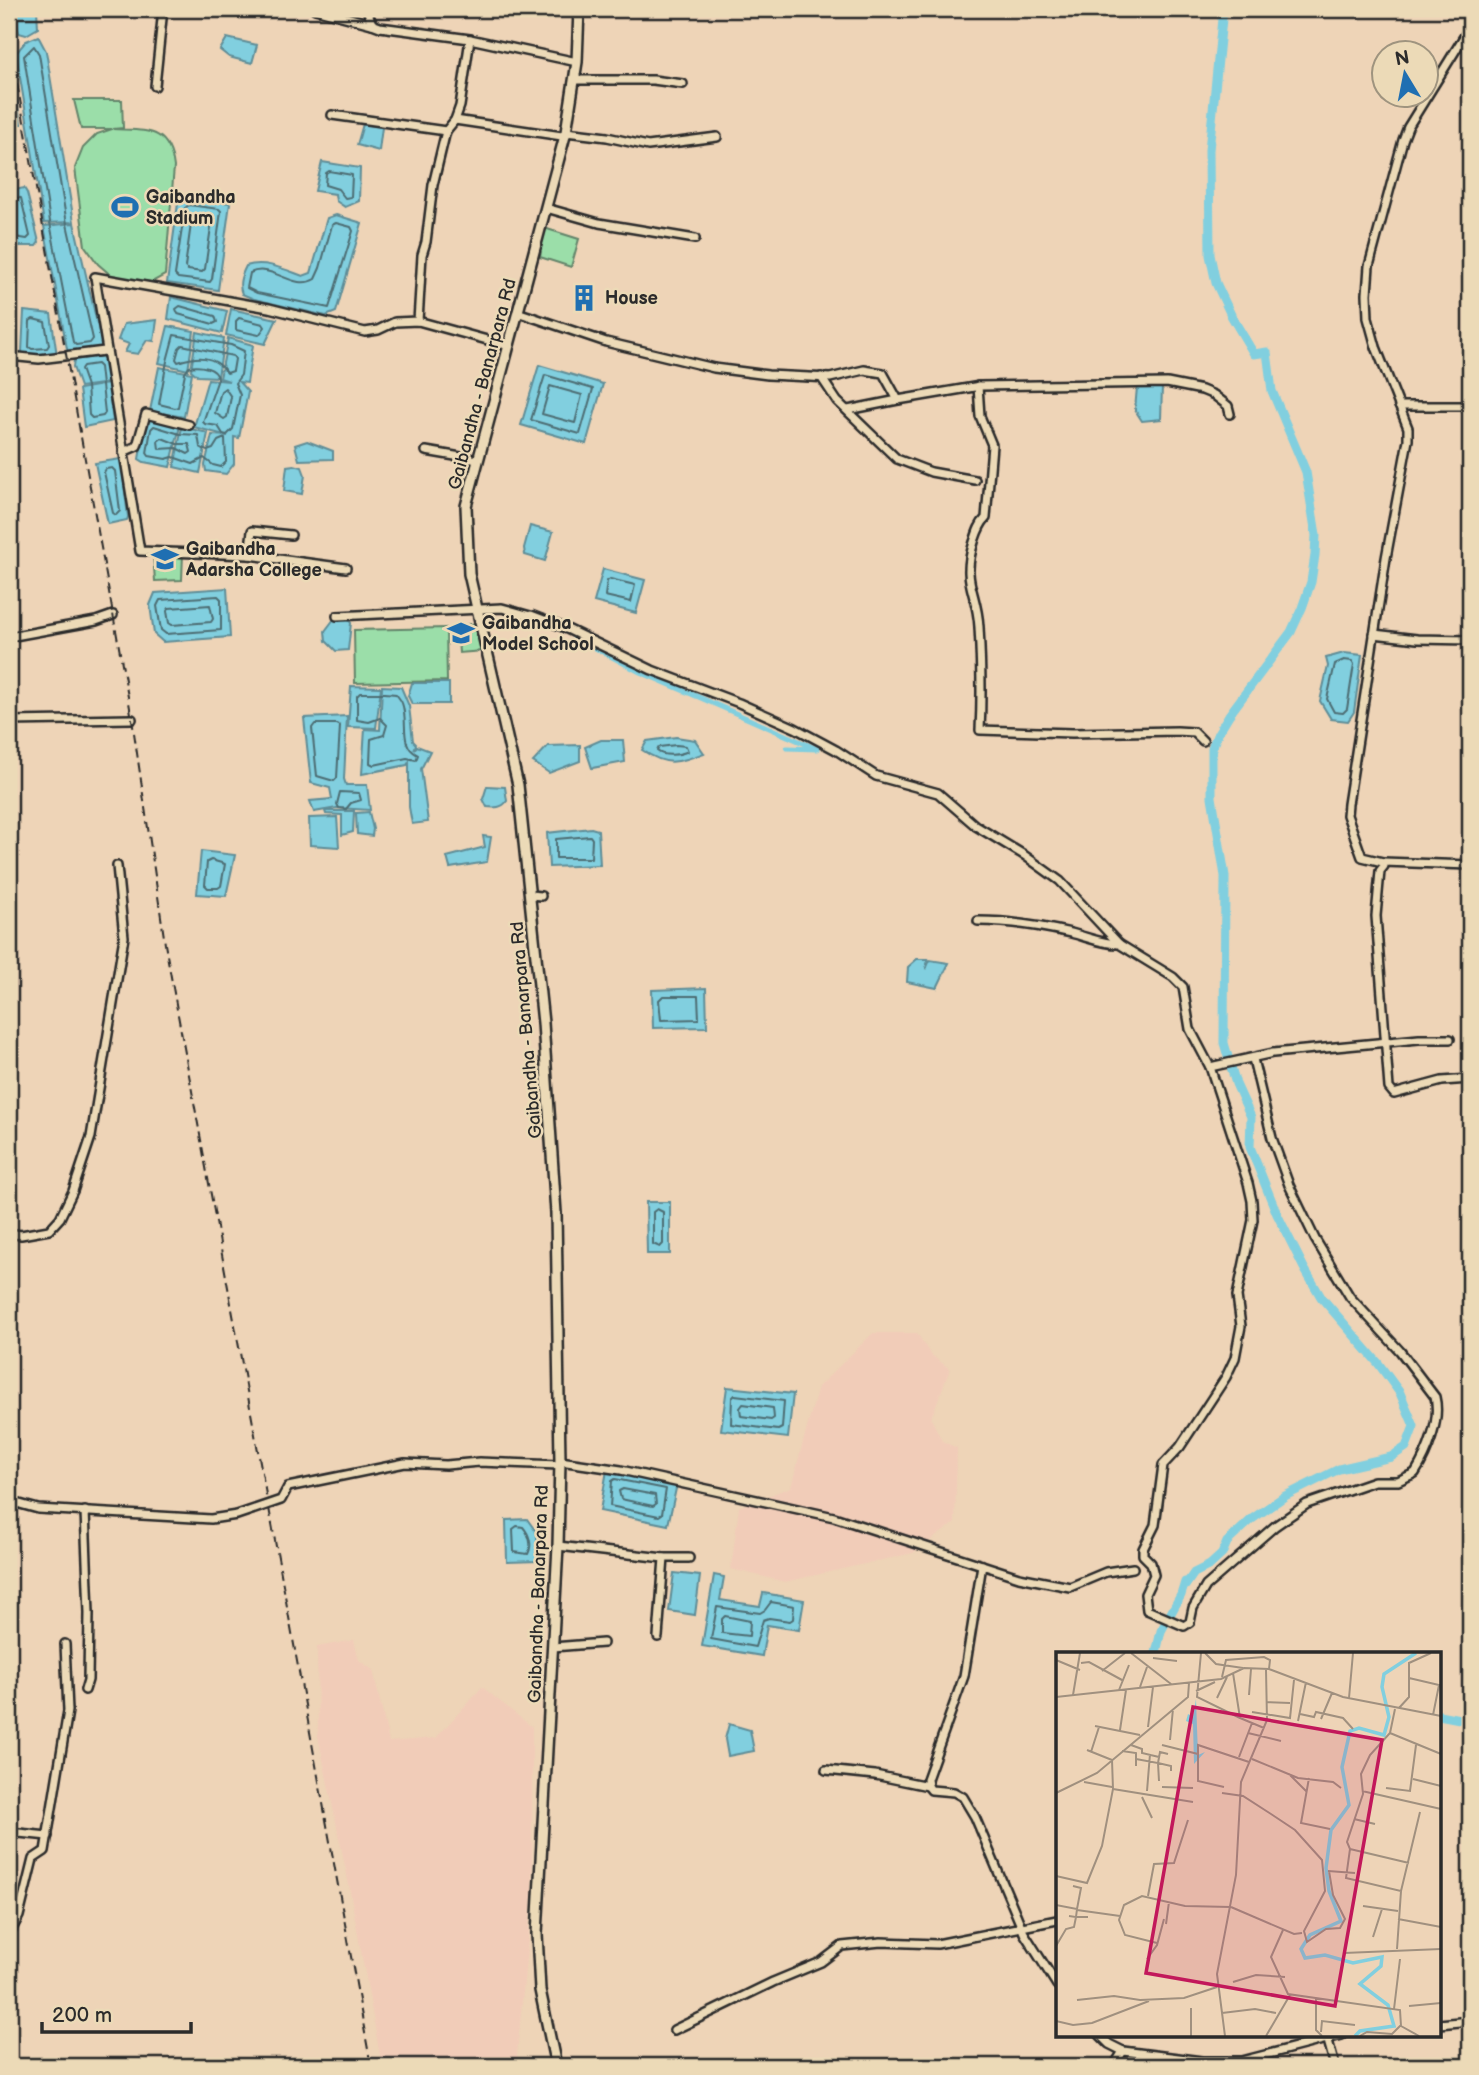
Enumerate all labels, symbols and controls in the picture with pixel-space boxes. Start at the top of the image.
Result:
north arrow [1370,38,1440,108]
text: N [1393,46,1411,71]
place label: Gaibandha Stadium [146,187,236,229]
sports icon: Gaibandha Stadium [110,192,140,222]
street label: Gaibandha - Banarpara Rd [444,276,521,492]
building icon: House [569,283,599,313]
place label: House [605,288,658,309]
place label: Gaibandha Adarsha College [185,539,322,581]
school or university icon: Gaibandha Adarsha College [150,544,180,574]
place label: Gaibandha Model School [482,613,594,655]
school or university icon: Gaibandha Model School [446,618,476,648]
street label: Gaibandha - Banarpara Rd [507,920,546,1139]
street label: Gaibandha - Banarpara Rd [524,1485,553,1703]
inset map [1056,1652,1440,2036]
scale bar [42,1991,191,2035]
text: 200 m [52,2003,112,2028]

